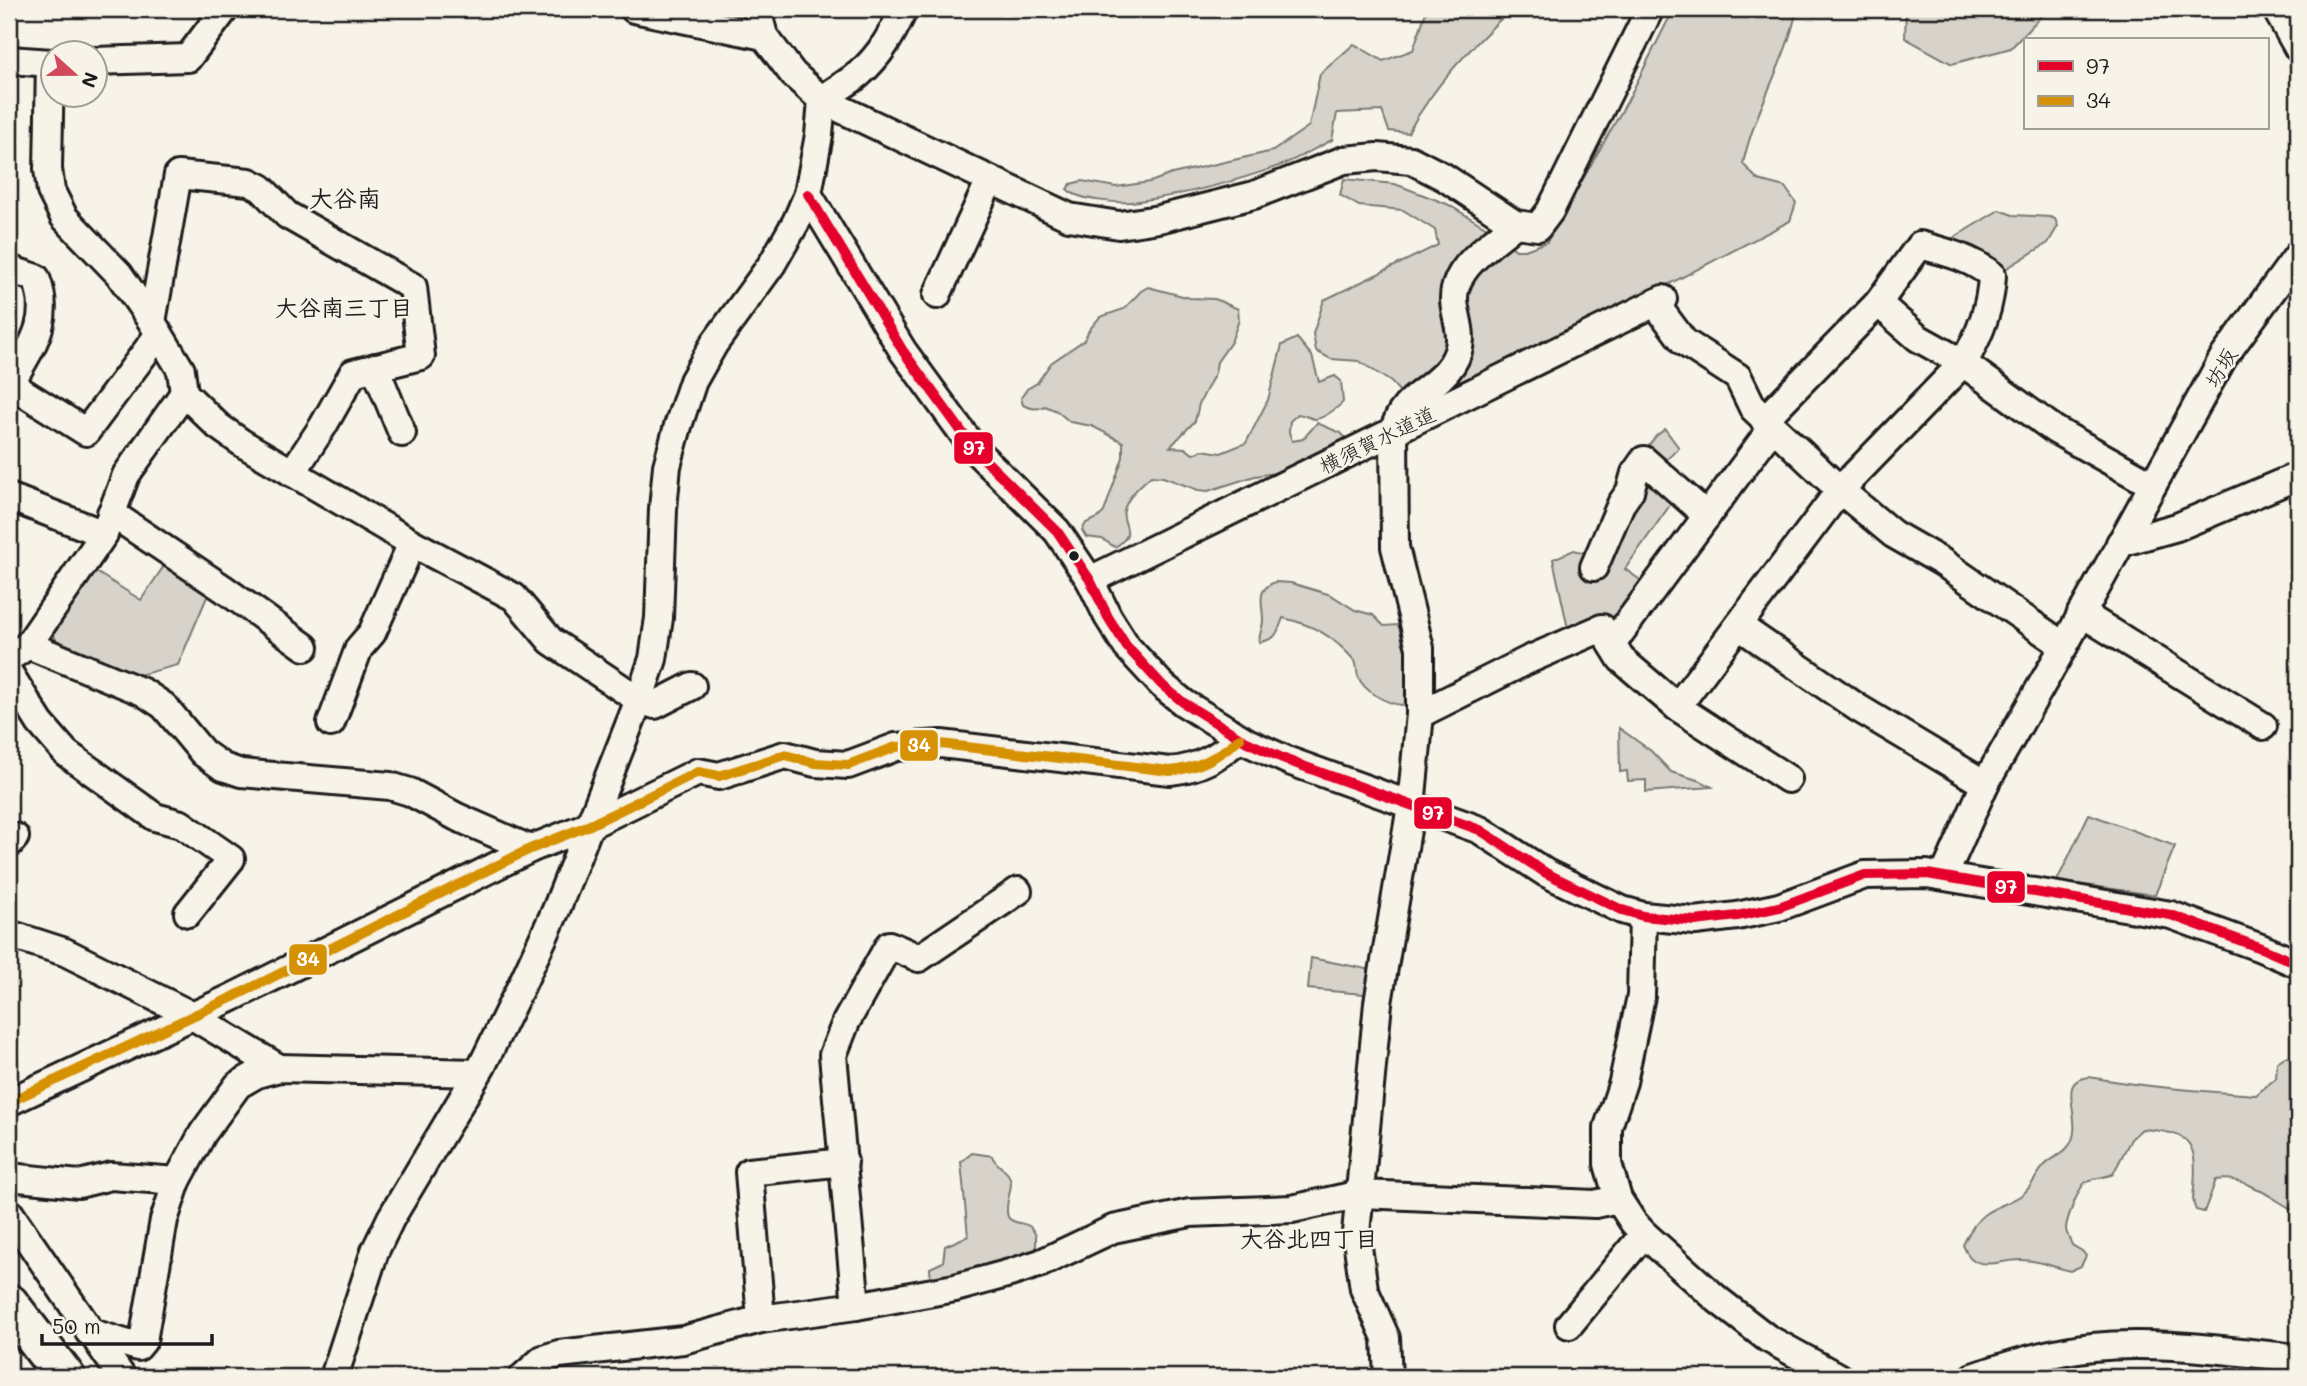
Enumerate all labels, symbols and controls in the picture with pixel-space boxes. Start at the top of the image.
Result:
north arrow [38,38,108,108]
legend [2024,38,2268,130]
text: 97 [2086,52,2110,79]
text: N [76,69,105,91]
text: 34 [2086,86,2111,113]
district label: 大谷南 [309,182,381,213]
district label: 大谷南三丁目 [275,292,413,322]
street label: 坊坂 [2198,342,2242,392]
street label: 横須賀水道道 [1314,399,1440,479]
line badge: 97 [953,431,994,465]
text: 97 [963,435,985,460]
unlabelled marker [1067,549,1081,563]
line badge: 34 [899,729,939,762]
text: 34 [907,732,931,757]
line badge: 97 [1413,796,1453,830]
text: 97 [1422,800,1444,825]
line badge: 97 [1986,870,2026,904]
text: 97 [1995,874,2017,899]
line badge: 34 [288,943,328,976]
text: 34 [296,946,320,971]
district label: 大谷北四丁目 [1240,1223,1378,1253]
scale bar [42,1302,212,1346]
text: 50 m [52,1312,101,1339]

